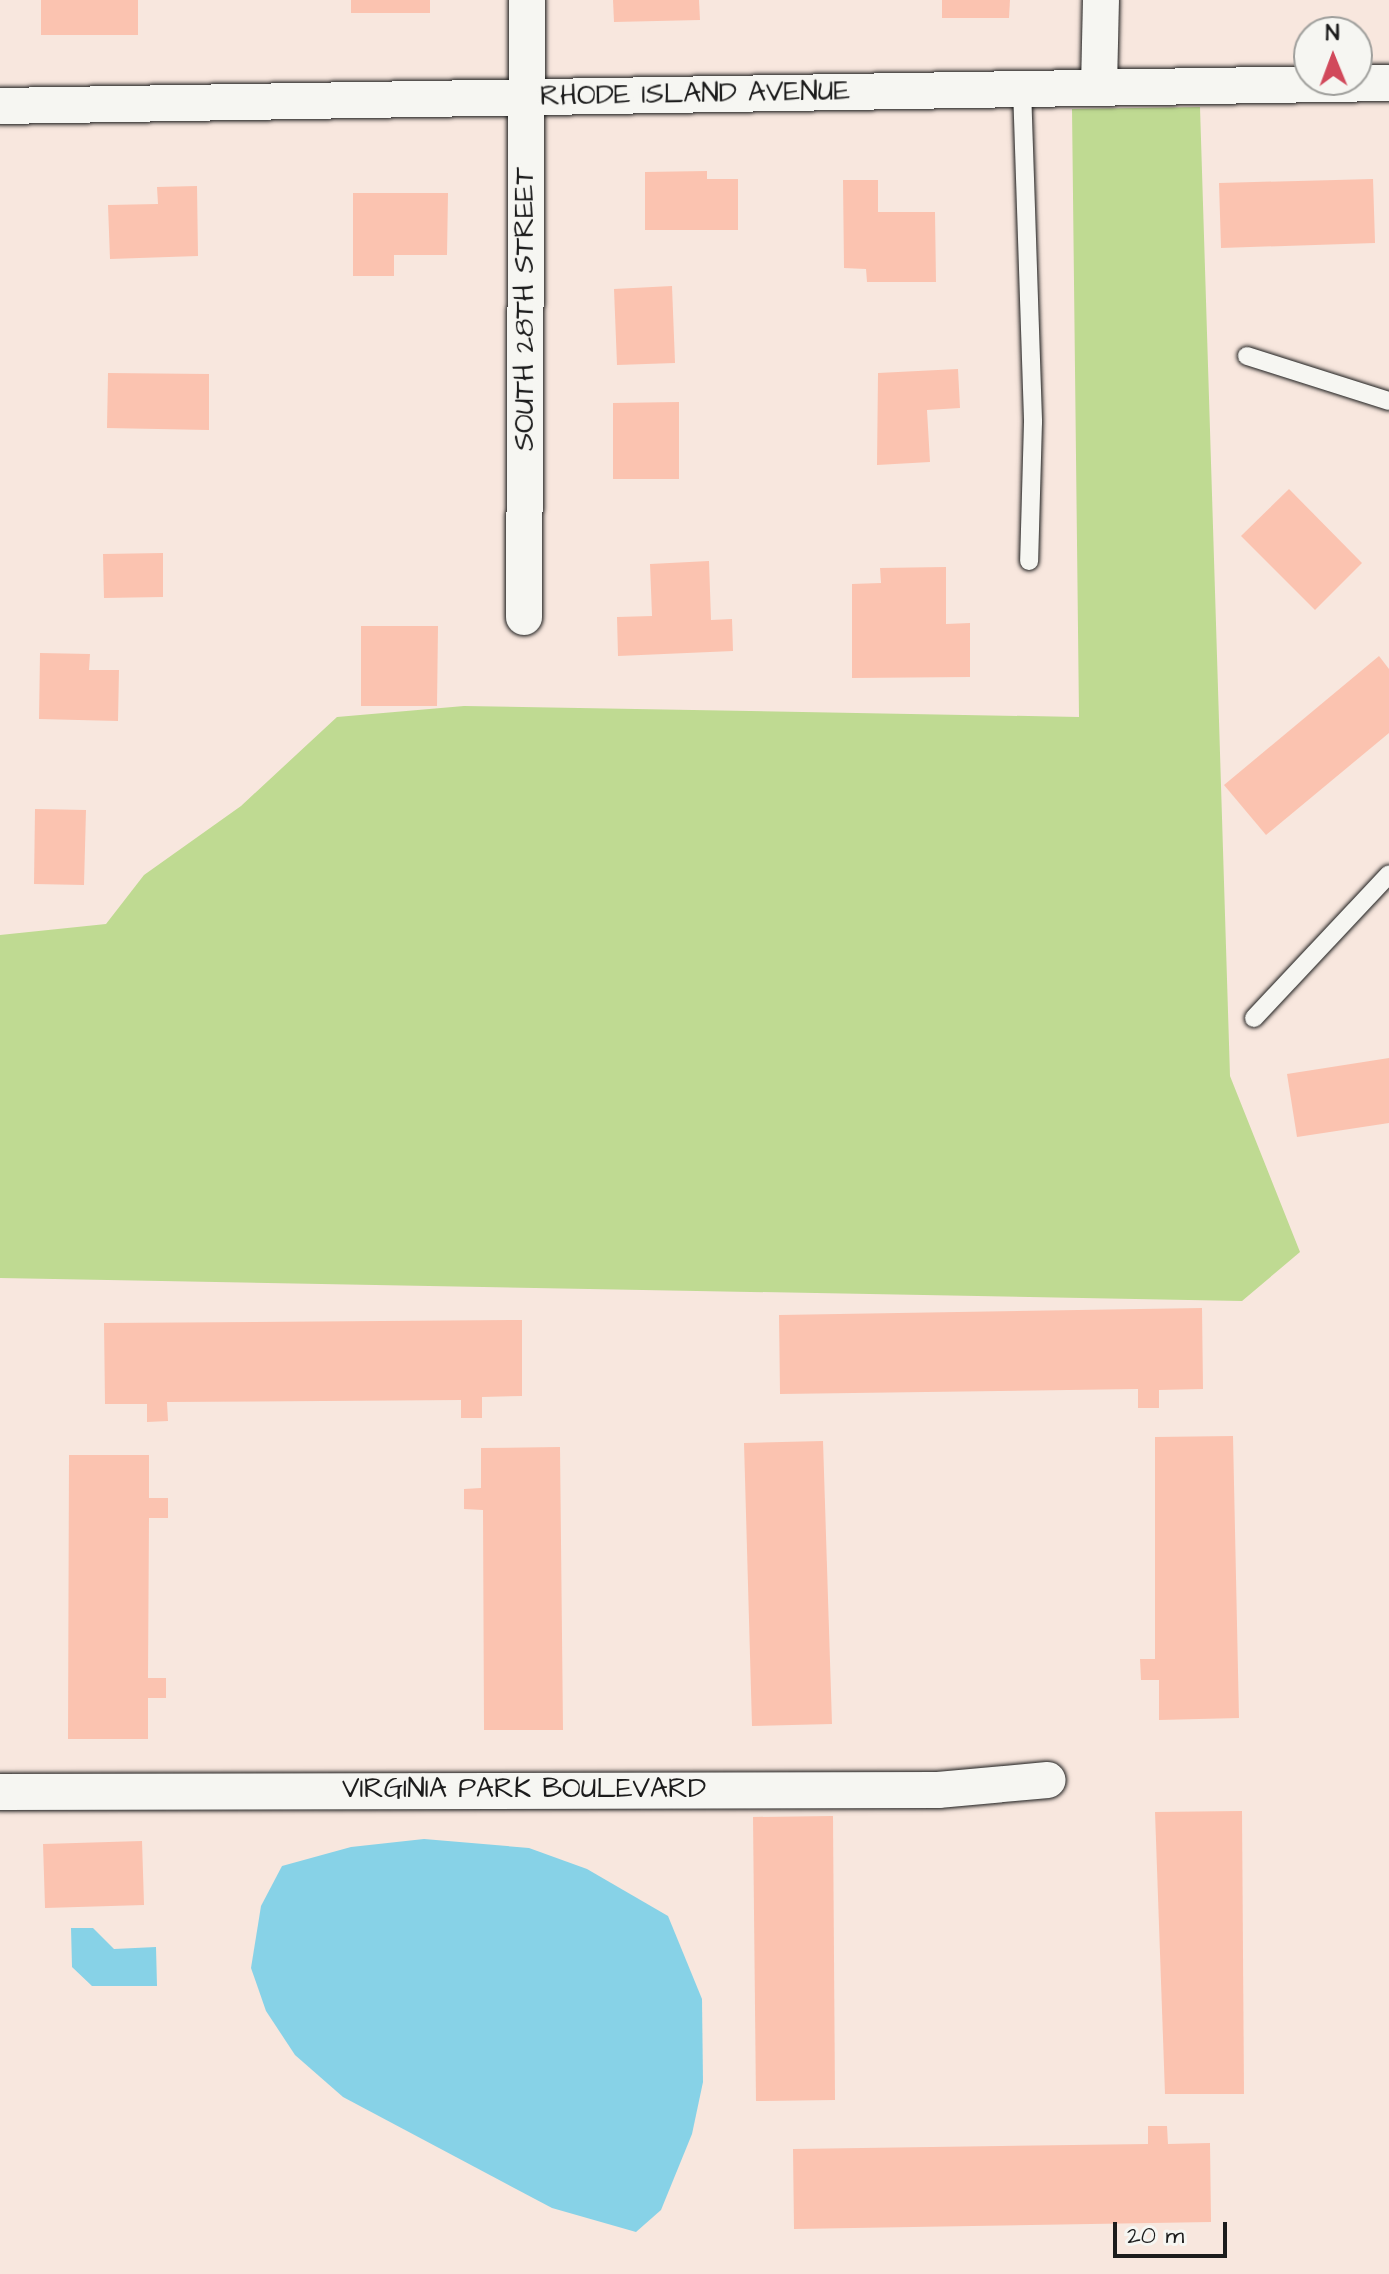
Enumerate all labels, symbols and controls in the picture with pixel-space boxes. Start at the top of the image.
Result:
north arrow [1293,16,1373,96]
text: N [1325,18,1340,49]
street label: RHODE ISLAND AVENUE [540,74,850,114]
street label: SOUTH 28TH STREET [508,167,542,451]
street label: VIRGINIA PARK BOULEVARD [342,1772,706,1806]
scale bar [1117,2206,1231,2256]
text: 20 m [1127,2219,1184,2253]

